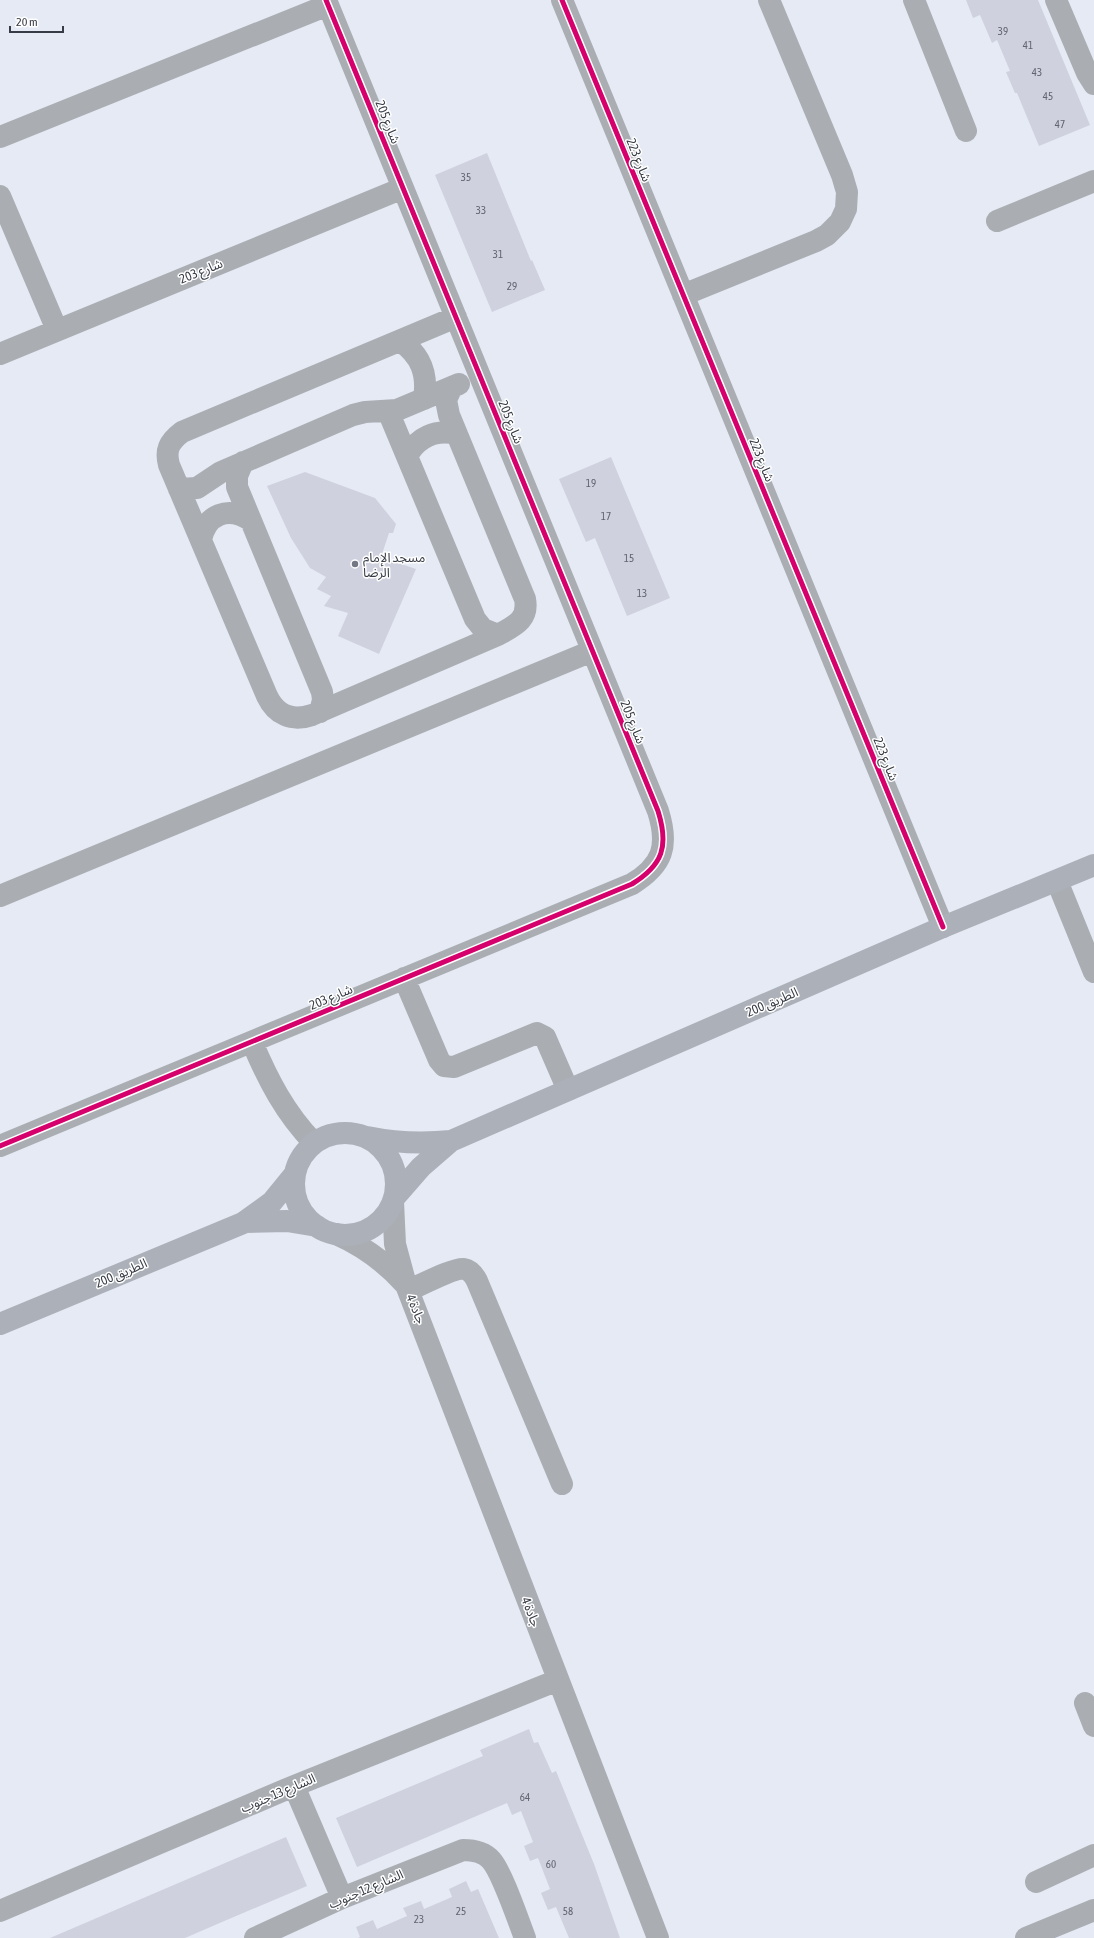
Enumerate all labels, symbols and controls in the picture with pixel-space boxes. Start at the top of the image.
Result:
scale bar [10,8,63,34]
text: 20 m [16,15,38,29]
house number: 39 [998,25,1008,37]
house number: 41 [1023,39,1033,51]
house number: 43 [1032,66,1042,78]
house number: 45 [1043,90,1053,102]
street label: شارع 205 [370,98,403,147]
house number: 47 [1055,118,1065,130]
street label: شارع 223 [621,136,654,185]
house number: 35 [461,171,471,183]
house number: 33 [476,204,486,216]
house number: 31 [493,248,503,260]
street label: شارع 203 [177,256,226,289]
house number: 29 [507,280,517,292]
street label: شارع 205 [493,398,526,447]
street label: شارع 223 [744,436,777,485]
house number: 19 [586,477,596,489]
house number: 17 [601,510,611,522]
place label: مسجد الإمام الرضا [363,550,426,580]
house number: 15 [624,552,634,564]
marker: مسجد الإمام الرضا [350,559,360,569]
house number: 13 [637,587,647,599]
street label: شارع 205 [615,698,648,747]
street label: شارع 223 [868,735,901,784]
street label: شارع 203 [307,981,356,1016]
street label: الطريق 200 [744,984,801,1021]
street label: الطريق 200 [93,1255,150,1292]
street label: جادة 4 [403,1292,429,1326]
street label: جادة 4 [518,1595,544,1629]
street label: الشارع 13 جنوب [238,1771,319,1818]
house number: 64 [520,1791,530,1803]
house number: 60 [546,1858,556,1870]
street label: الشارع 12 جنوب [326,1867,407,1914]
house number: 25 [456,1905,466,1917]
house number: 58 [563,1905,573,1917]
house number: 23 [414,1913,424,1925]

